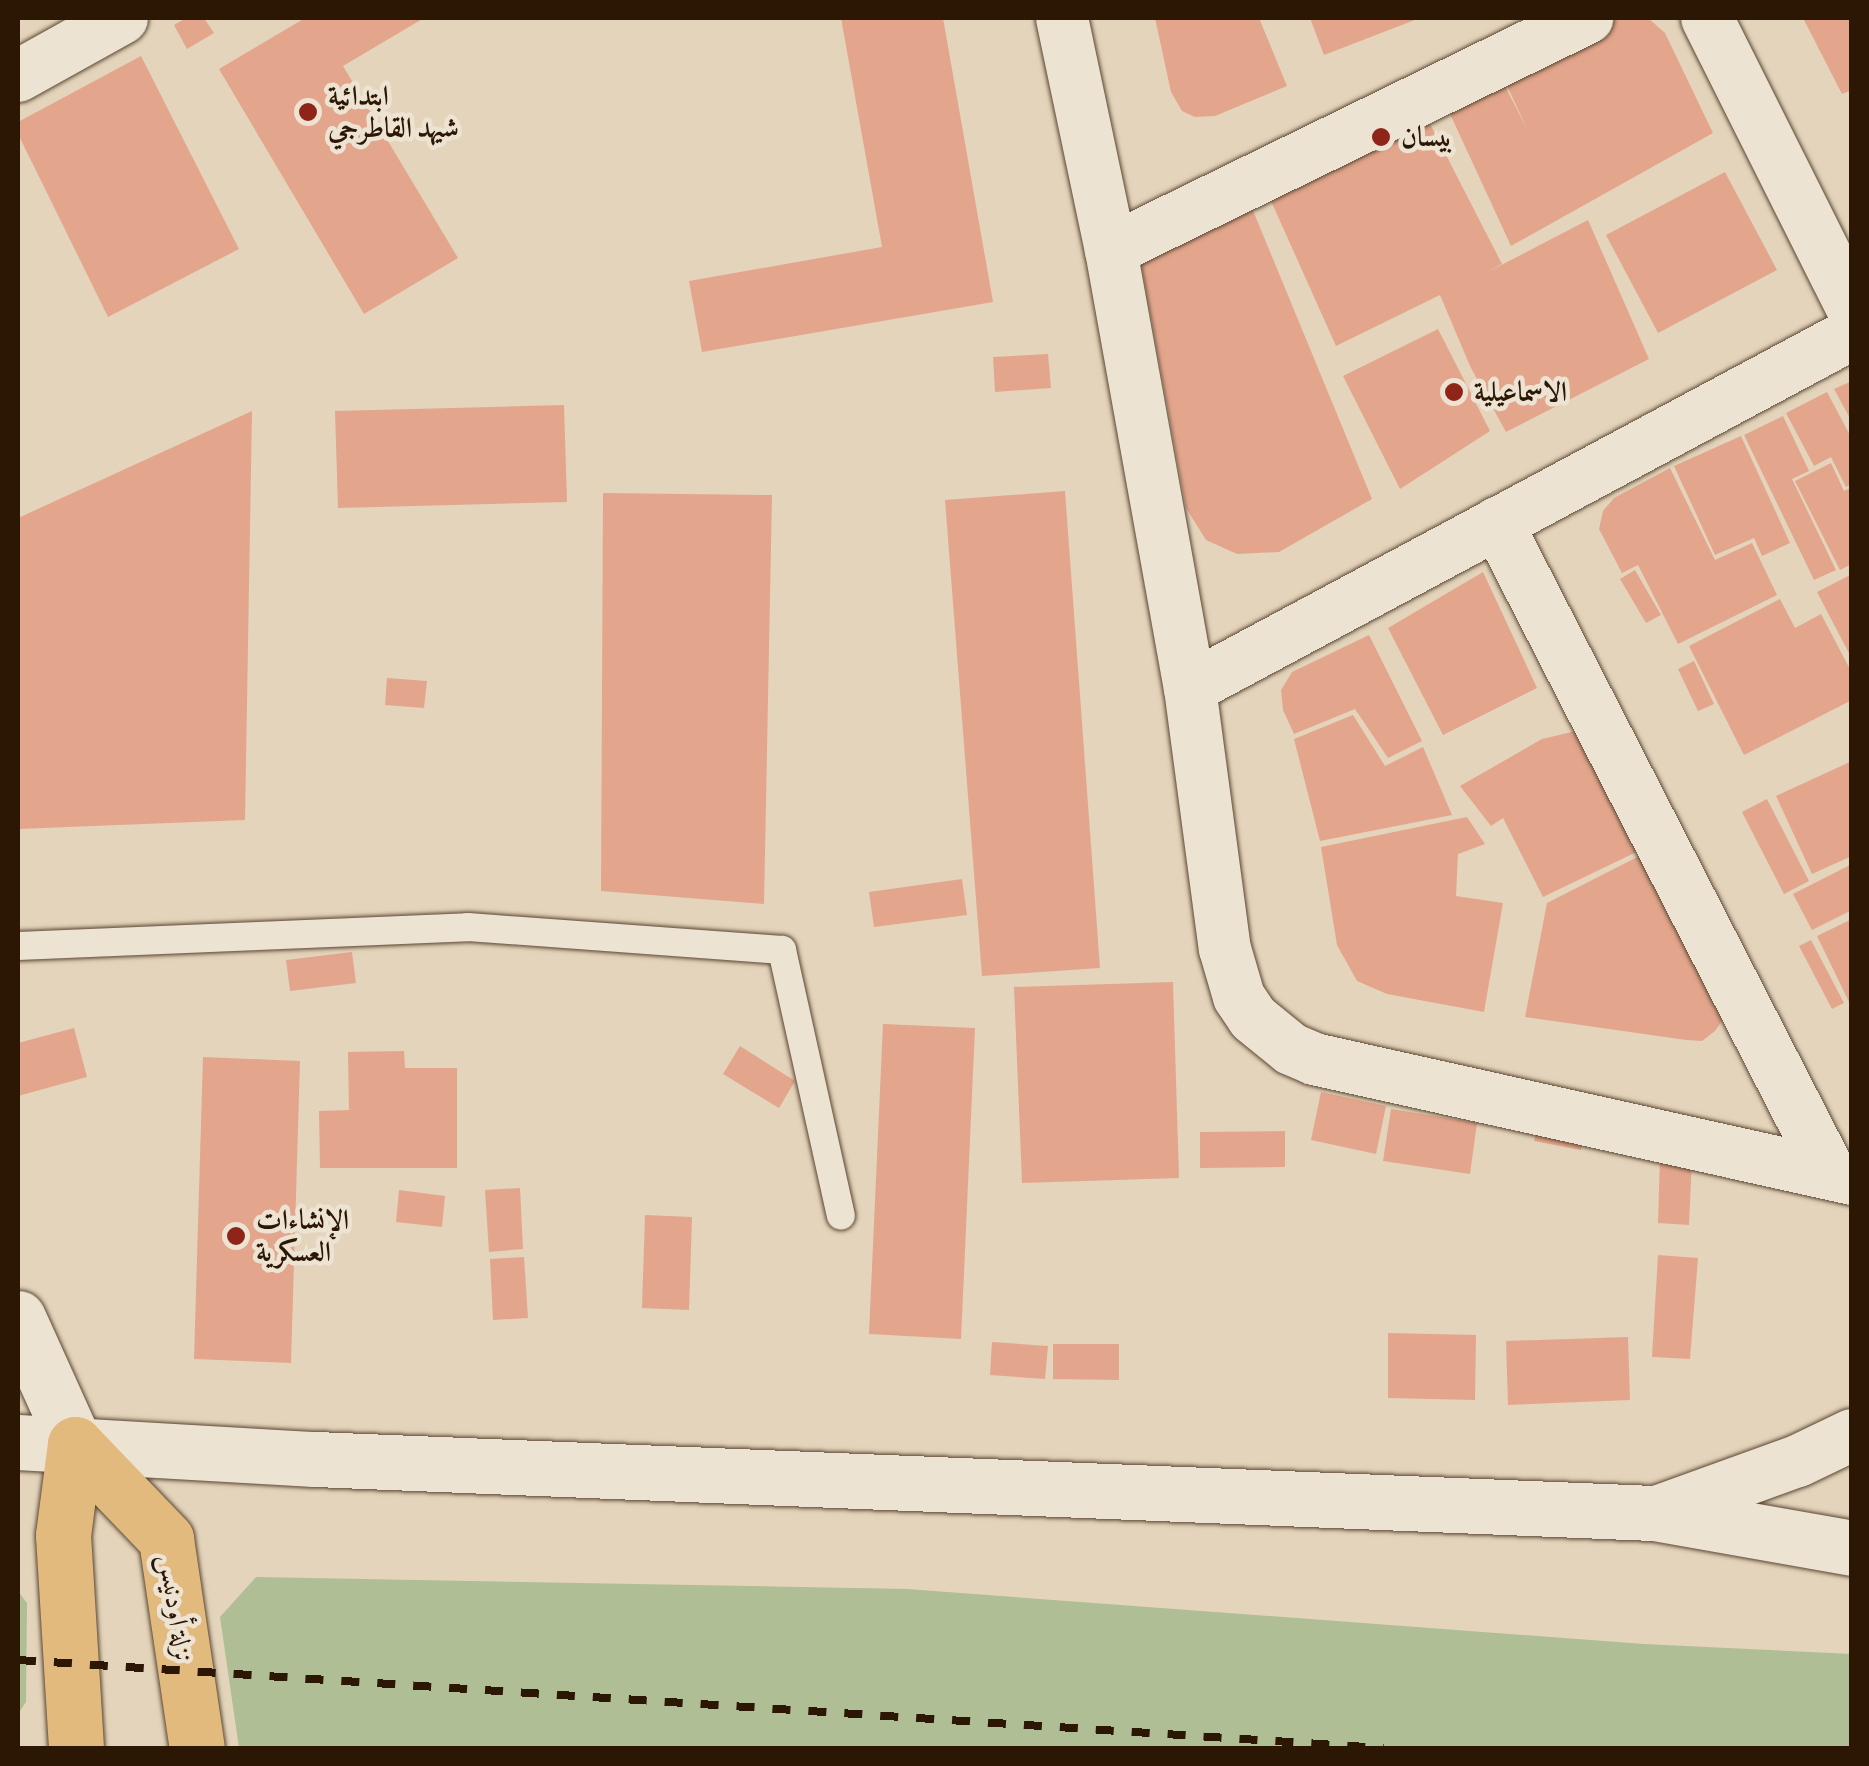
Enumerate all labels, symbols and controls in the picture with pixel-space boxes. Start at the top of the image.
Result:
place label: ابتدائية شيهد القاطرجي [328,79,459,145]
marker: ابتدائية شيهد القاطرجي [297,101,319,123]
place label: بيسان [1401,120,1453,154]
marker: بيسان [1370,126,1392,148]
place label: الاسماعيلية [1474,375,1567,409]
marker: الاسماعيلية [1443,381,1465,403]
place label: الإنشاءات العسكرية [256,1203,349,1269]
marker: الإنشاءات العسكرية [225,1225,247,1247]
street label: نزلة أودنيس [152,1552,200,1664]

